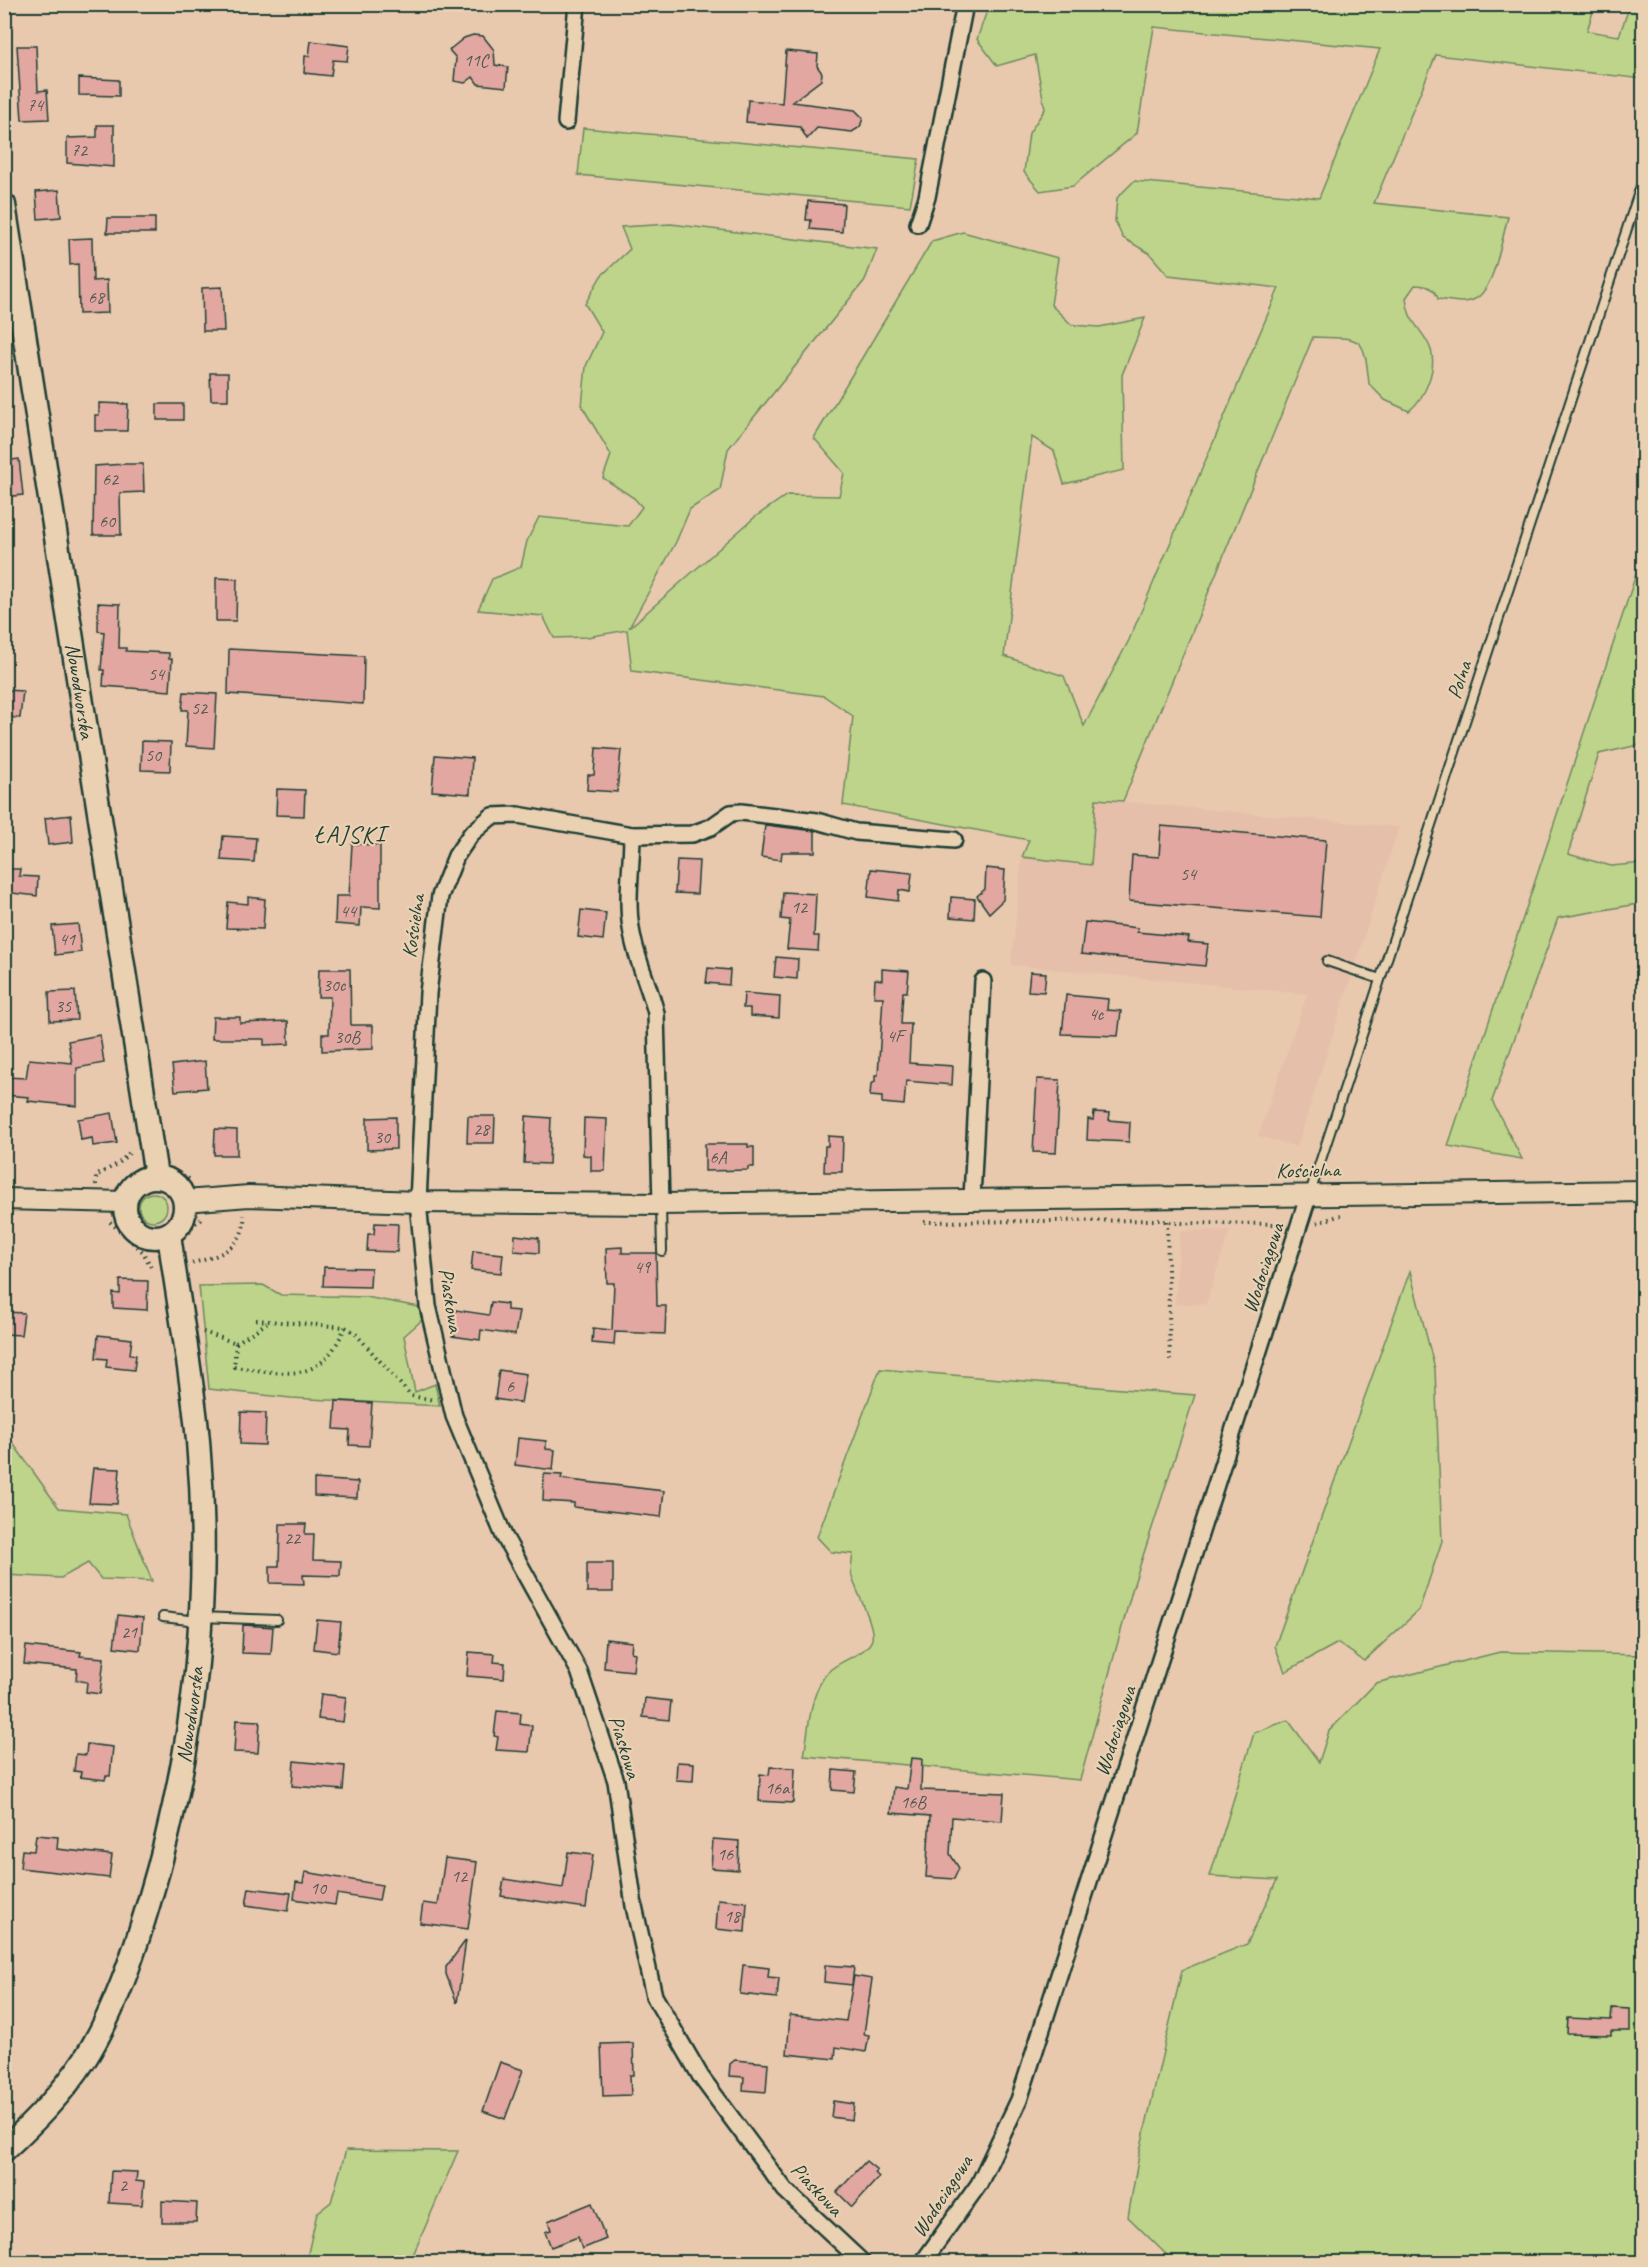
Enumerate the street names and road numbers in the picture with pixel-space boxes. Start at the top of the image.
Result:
street label: Nowodworska [60,642,101,742]
street label: Polna [1441,656,1478,702]
street label: Kościelna [396,890,431,959]
street label: Kościelna [1276,1156,1343,1184]
street label: Wodociągowa [1236,1218,1290,1316]
street label: Piaskowa [433,1266,469,1336]
street label: Nowodworska [170,1664,209,1765]
street label: Wodociągowa [1088,1681,1142,1779]
street label: Piaskowa [603,1712,647,1783]
street label: Wodociągowa [906,2149,979,2242]
street label: Piaskowa [785,2157,850,2223]

